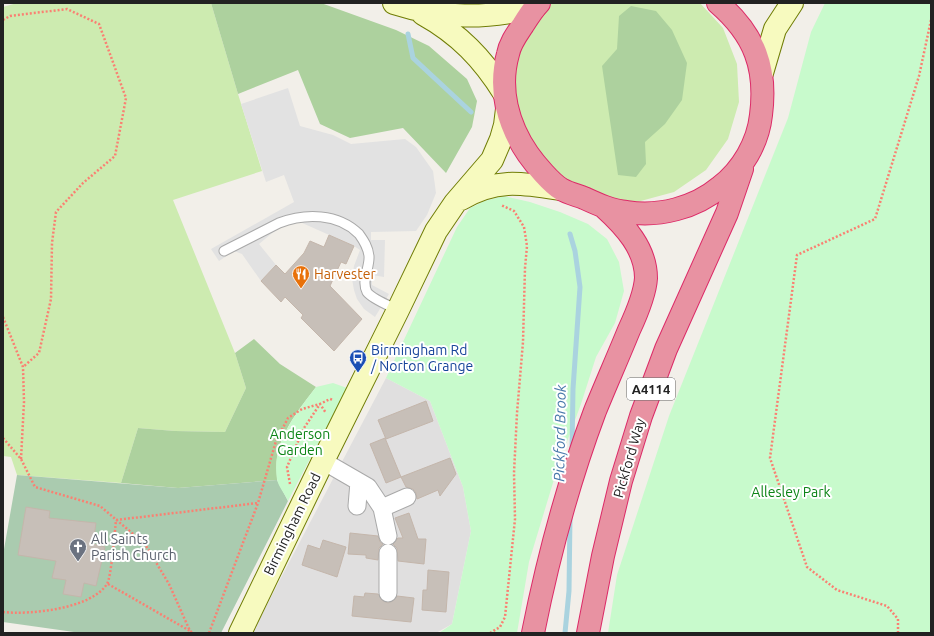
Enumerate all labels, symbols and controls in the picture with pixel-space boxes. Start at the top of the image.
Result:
restaurant icon: Harvester [291,264,311,289]
place label: Harvester [314,266,376,282]
place label: Birmingham Rd / Norton Grange [370,342,473,374]
bus stop icon: Birmingham Rd / Norton Grange [348,348,368,373]
road number: A4114 [627,378,675,400]
water label: Pickford Brook [550,384,569,482]
street label: Pickford Way [610,416,648,500]
park label: Anderson Garden [270,426,330,458]
street label: Birmingham Road [260,470,324,578]
park label: Allesley Park [751,484,831,500]
place label: All Saints Parish Church [91,531,177,563]
church icon: All Saints Parish Church [68,537,88,562]

